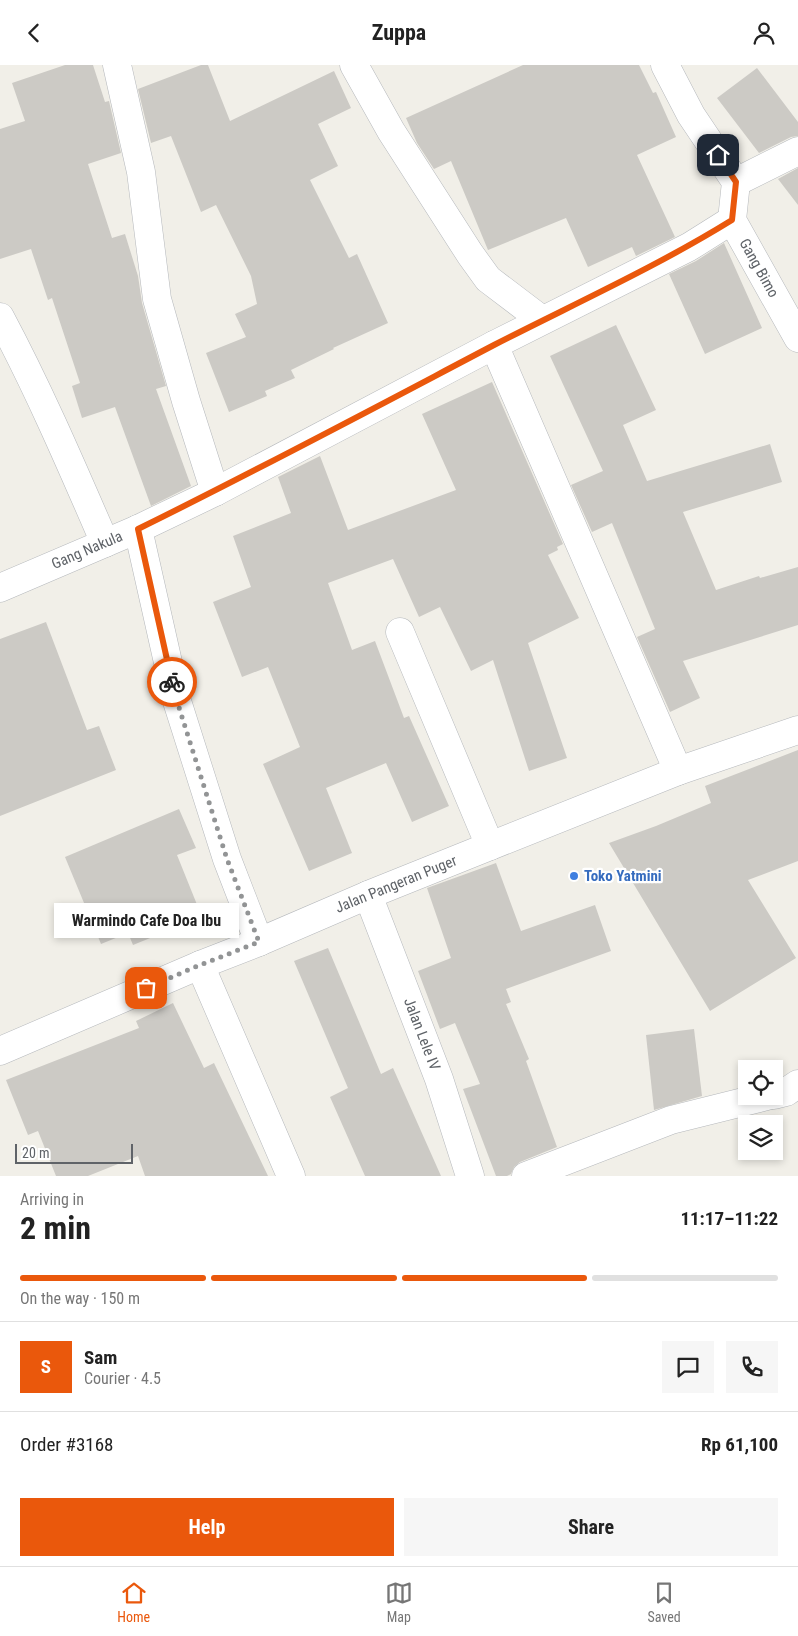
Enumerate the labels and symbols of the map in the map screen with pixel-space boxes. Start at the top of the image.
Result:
pin [697,134,739,176]
street label: Gang Bimo [735,235,783,301]
street label: Gang Nakula [49,527,125,573]
courier [147,657,197,707]
street label: Jalan Pangeran Puger [333,851,460,917]
place label: Toko Yatmini [584,867,662,885]
marker: Toko Yatmini [568,870,580,882]
callout: Warmindo Cafe Doa Ibu [54,903,238,938]
pin [125,967,167,1009]
street label: Jalan Lele IV [400,995,444,1073]
scale bar [15,1141,132,1164]

